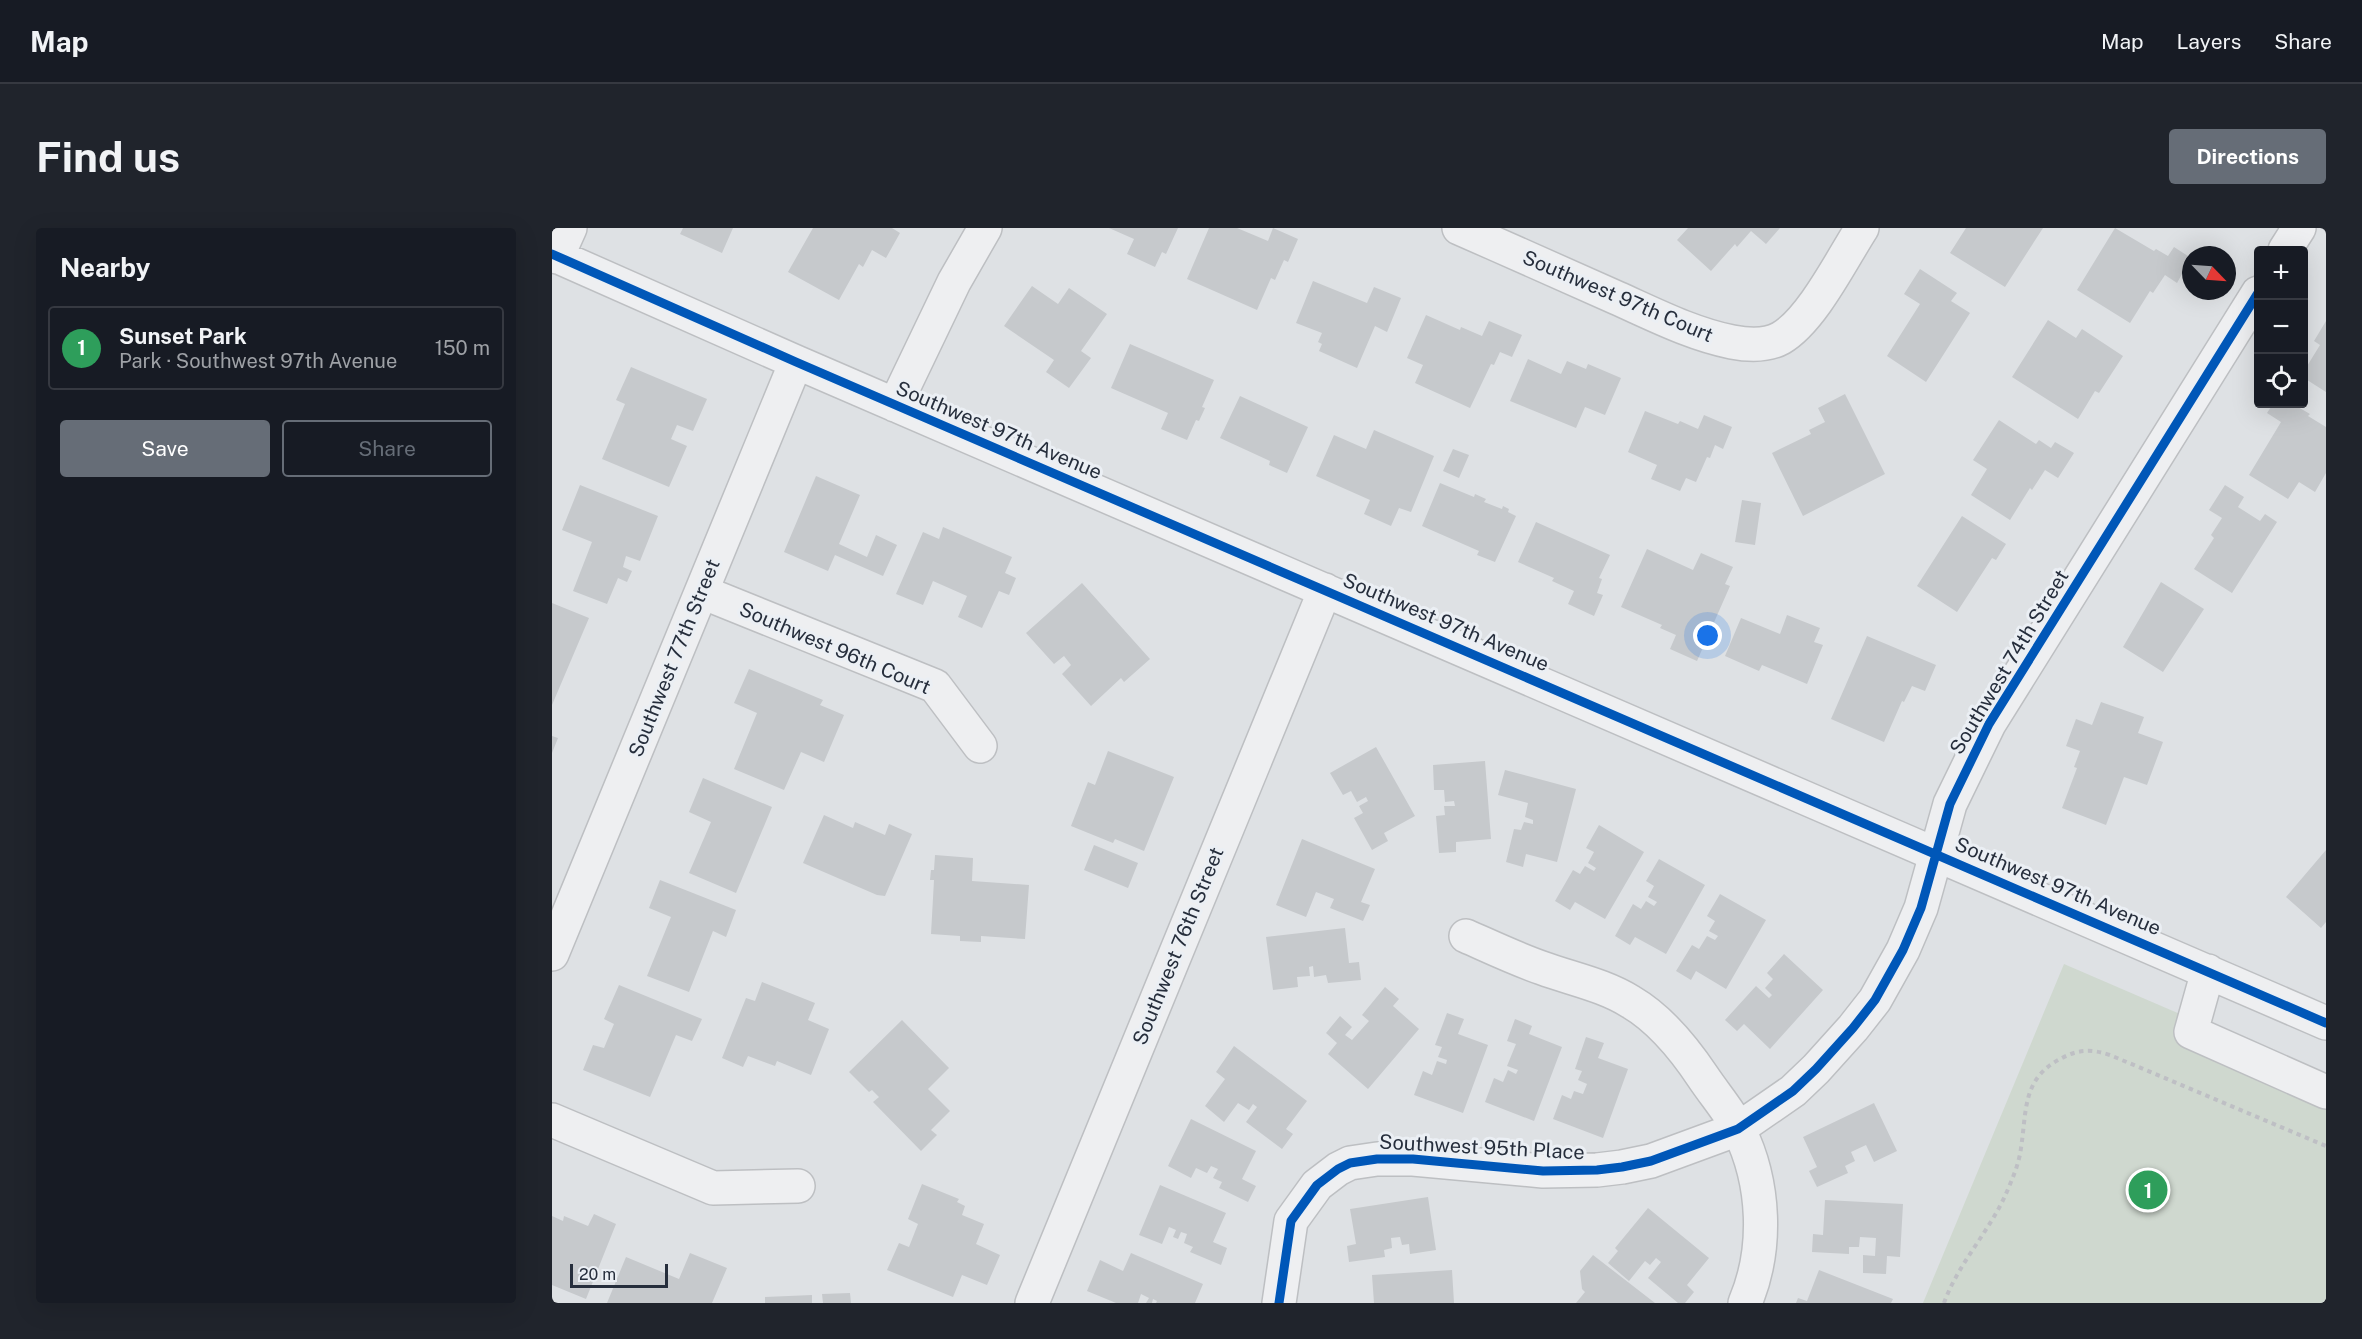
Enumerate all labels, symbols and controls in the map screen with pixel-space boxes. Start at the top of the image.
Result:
text: Map [30,25,89,58]
text: Map [2101,29,2144,54]
text: Layers [2177,29,2241,54]
text: Share [2274,29,2332,54]
button: Directions [2169,129,2326,184]
text: Find us [36,132,180,181]
street label: Southwest 97th Court [1519,245,1717,347]
north arrow [2182,246,2236,300]
map controls [2254,246,2308,408]
button: + [2254,246,2308,300]
text: Nearby [60,252,150,283]
button: − [2254,300,2308,354]
text: Sunset Park [119,323,247,349]
text: 1 [77,336,86,360]
text: 150 m [435,336,490,360]
text: Park · Southwest 97th Avenue [119,349,397,373]
button: locate [2254,354,2308,408]
street label: Southwest 97th Avenue [892,376,1106,484]
button: Save [60,420,270,477]
button: Share [282,420,492,477]
street label: Southwest 77th Street [623,556,725,760]
street label: Southwest 74th Street [1944,565,2074,759]
street label: Southwest 97th Avenue [1339,568,1553,676]
street label: Southwest 96th Court [736,597,934,699]
your location [1693,621,1722,650]
street label: Southwest 97th Avenue [1951,832,2165,940]
street label: Southwest 76th Street [1127,844,1229,1048]
street label: Southwest 95th Place [1379,1130,1585,1164]
pin: 1 [2128,1168,2168,1212]
scale bar [570,1261,668,1288]
text: 20 m [579,1265,616,1284]

